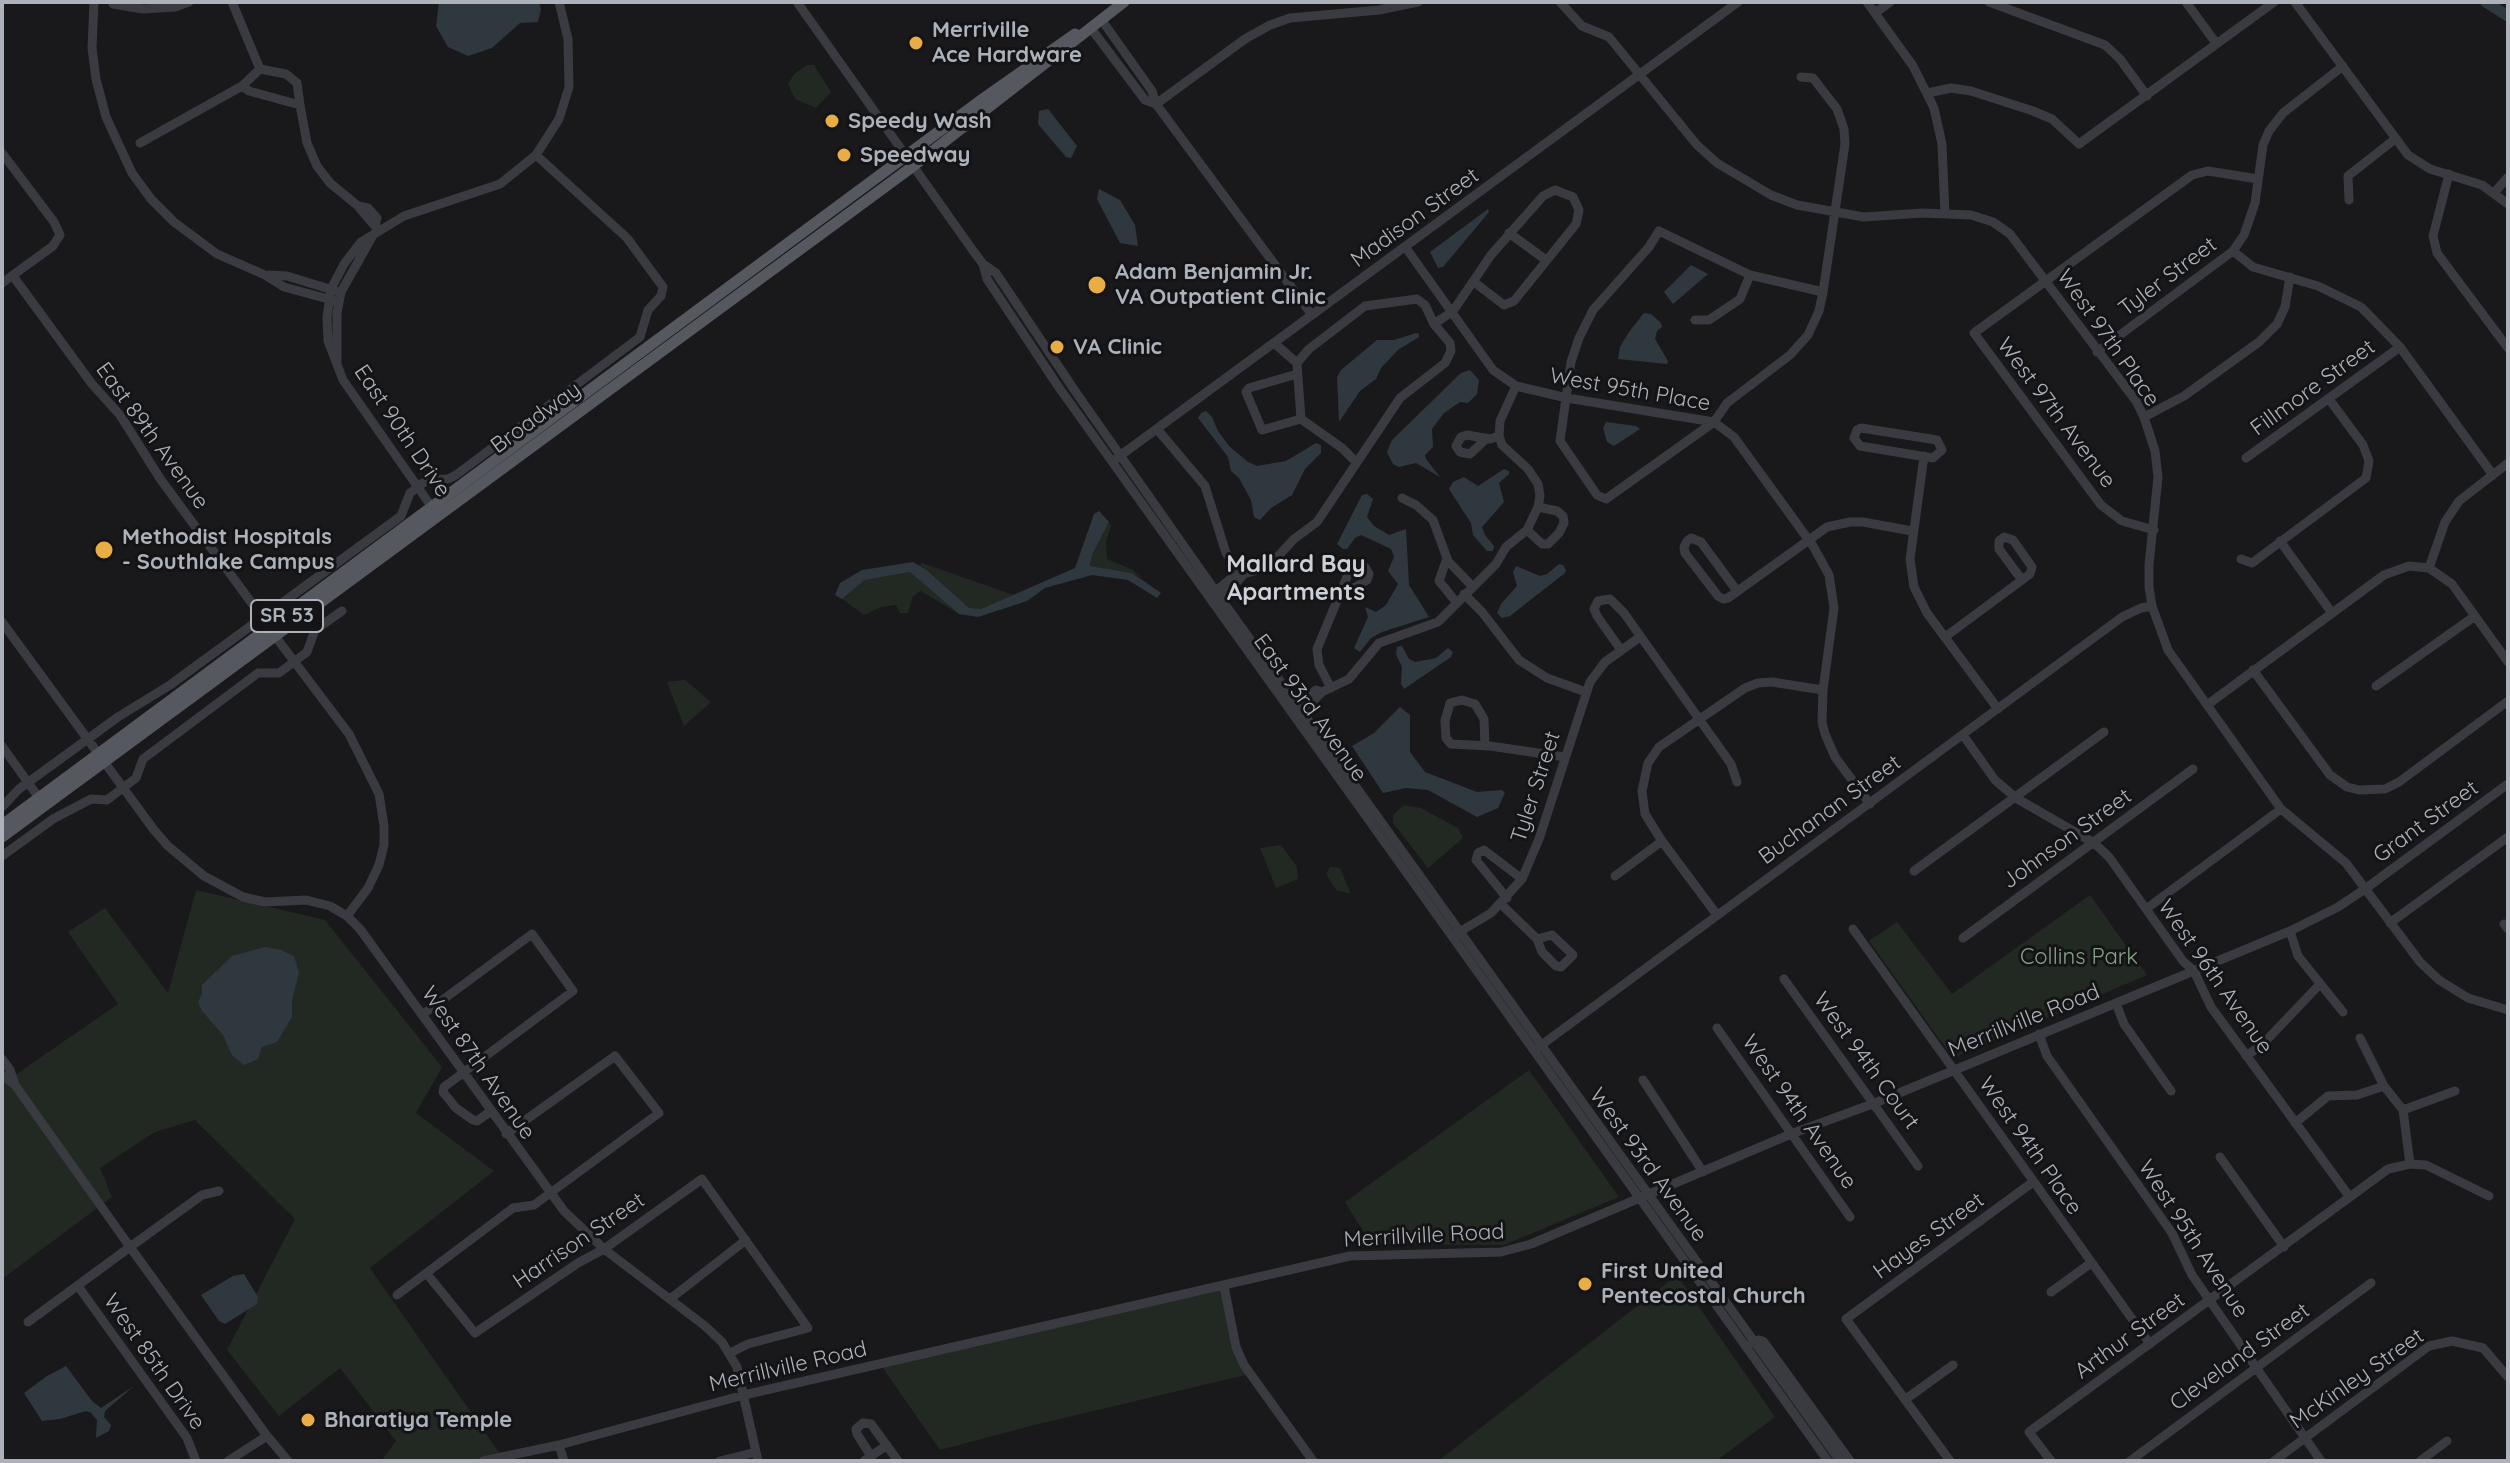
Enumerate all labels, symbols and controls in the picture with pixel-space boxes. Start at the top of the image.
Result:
place label: Merriville Ace Hardware [932,17,1082,68]
marker: Merriville Ace Hardware [907,34,925,52]
place label: Speedy Wash [848,108,992,134]
marker: Speedy Wash [823,112,841,130]
place label: Speedway [860,142,970,168]
marker: Speedway [835,146,853,164]
street label: Madison Street [1346,163,1484,273]
street label: Tyler Street [2114,232,2222,322]
place label: Adam Benjamin Jr. VA Outpatient Clinic [1115,259,1326,310]
street label: West 97th Place [2051,264,2165,412]
marker: Adam Benjamin Jr. VA Outpatient Clinic [1086,274,1108,296]
street label: West 97th Avenue [1991,333,2121,493]
place label: VA Clinic [1073,334,1162,360]
street label: Fillmore Street [2246,334,2380,442]
marker: VA Clinic [1048,338,1066,356]
street label: East 89th Avenue [90,357,214,515]
street label: East 90th Drive [348,360,456,502]
street label: West 95th Place [1548,363,1712,417]
street label: Broadway [486,377,586,459]
place label: Methodist Hospitals - Southlake Campus [122,524,335,576]
marker: Methodist Hospitals - Southlake Campus [93,539,115,561]
district label: Mallard Bay Apartments [1226,551,1366,607]
road number: SR 53 [251,600,323,632]
street label: East 93rd Avenue [1248,629,1372,787]
street label: Tyler Street [1506,728,1566,846]
street label: Buchanan Street [1754,750,1906,870]
street label: Grant Street [2368,775,2484,869]
street label: Johnson Street [1997,783,2137,895]
street label: West 96th Avenue [2152,895,2278,1059]
park label: Collins Park [2020,944,2138,970]
street label: Merrillville Road [1944,979,2104,1063]
street label: West 87th Avenue [415,981,541,1145]
street label: West 94th Court [1807,987,1925,1135]
street label: West 94th Avenue [1736,1030,1862,1194]
street label: West 94th Place [1973,1072,2087,1220]
street label: West 93rd Avenue [1583,1083,1713,1247]
street label: West 95th Avenue [2132,1155,2254,1323]
street label: Harrison Street [508,1187,650,1295]
street label: Hayes Street [1868,1187,1990,1285]
street label: Merrillville Road [1343,1219,1505,1253]
place label: First United Pentecostal Church [1601,1258,1806,1310]
marker: First United Pentecostal Church [1576,1275,1594,1293]
street label: Arthur Street [2070,1287,2190,1385]
street label: West 85th Drive [97,1289,211,1435]
street label: Cleveland Street [2165,1298,2315,1416]
street label: McKinley Street [2285,1323,2429,1435]
street label: Merrillville Road [707,1336,869,1398]
place label: Bharatiya Temple [324,1407,512,1433]
marker: Bharatiya Temple [299,1411,317,1429]

